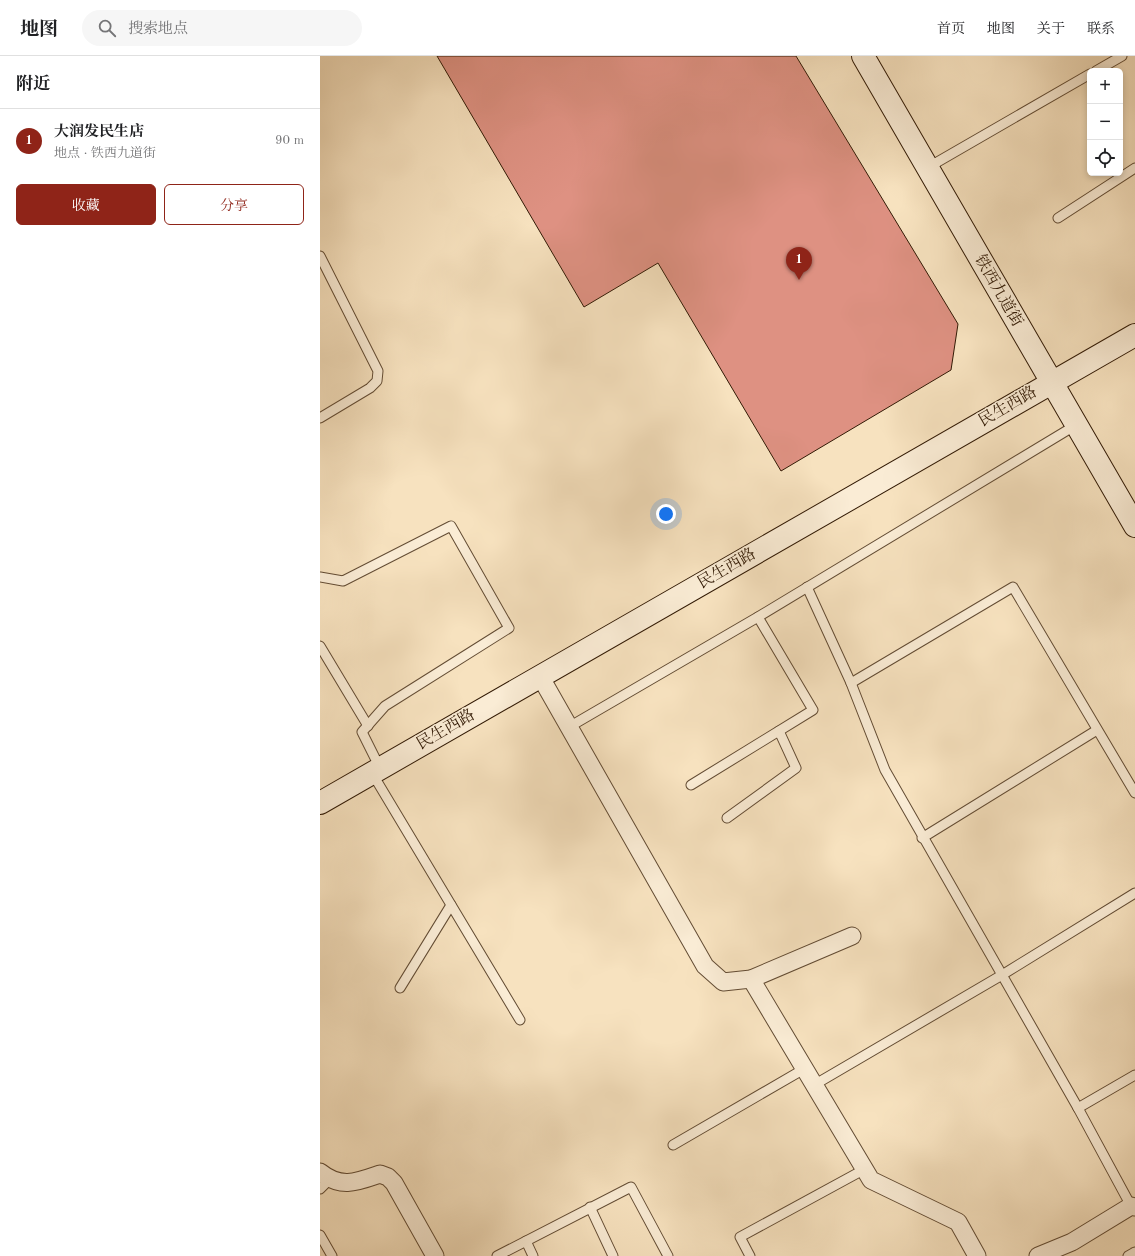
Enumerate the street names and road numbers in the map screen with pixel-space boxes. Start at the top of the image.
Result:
street label: 铁西九道街 [971,251,1027,330]
street label: 民生西路 [975,382,1040,430]
street label: 民生西路 [694,544,759,592]
street label: 民生西路 [413,705,478,753]

